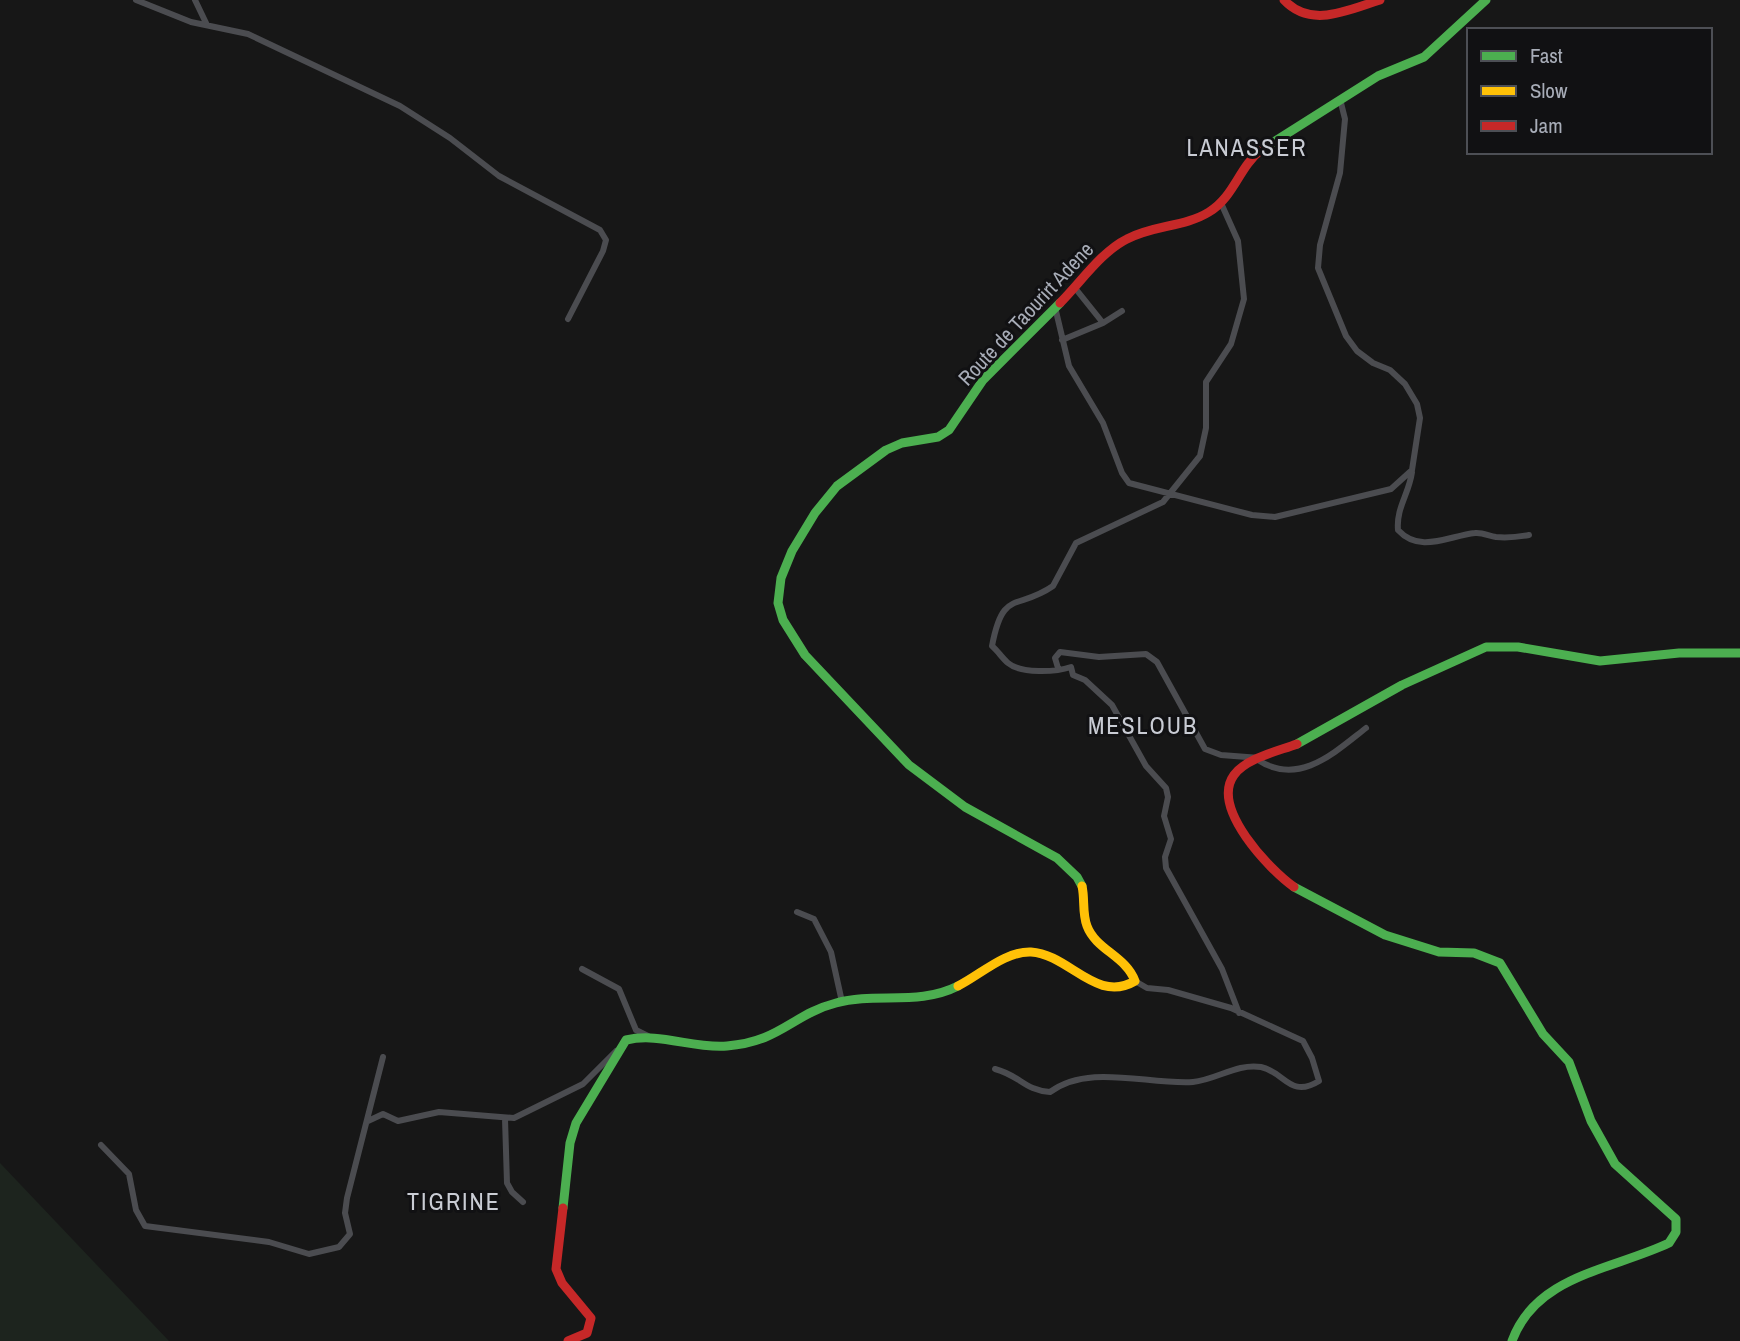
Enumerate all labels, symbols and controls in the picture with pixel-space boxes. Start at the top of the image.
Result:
legend [1467,28,1712,154]
text: Fast [1530,41,1563,70]
text: Slow [1530,76,1568,105]
text: Jam [1530,111,1563,140]
district label: LANASSER [1187,131,1308,163]
street label: Route de Taourirt Adene [951,235,1100,392]
district label: MESLOUB [1088,709,1198,741]
district label: TIGRINE [407,1185,501,1217]

